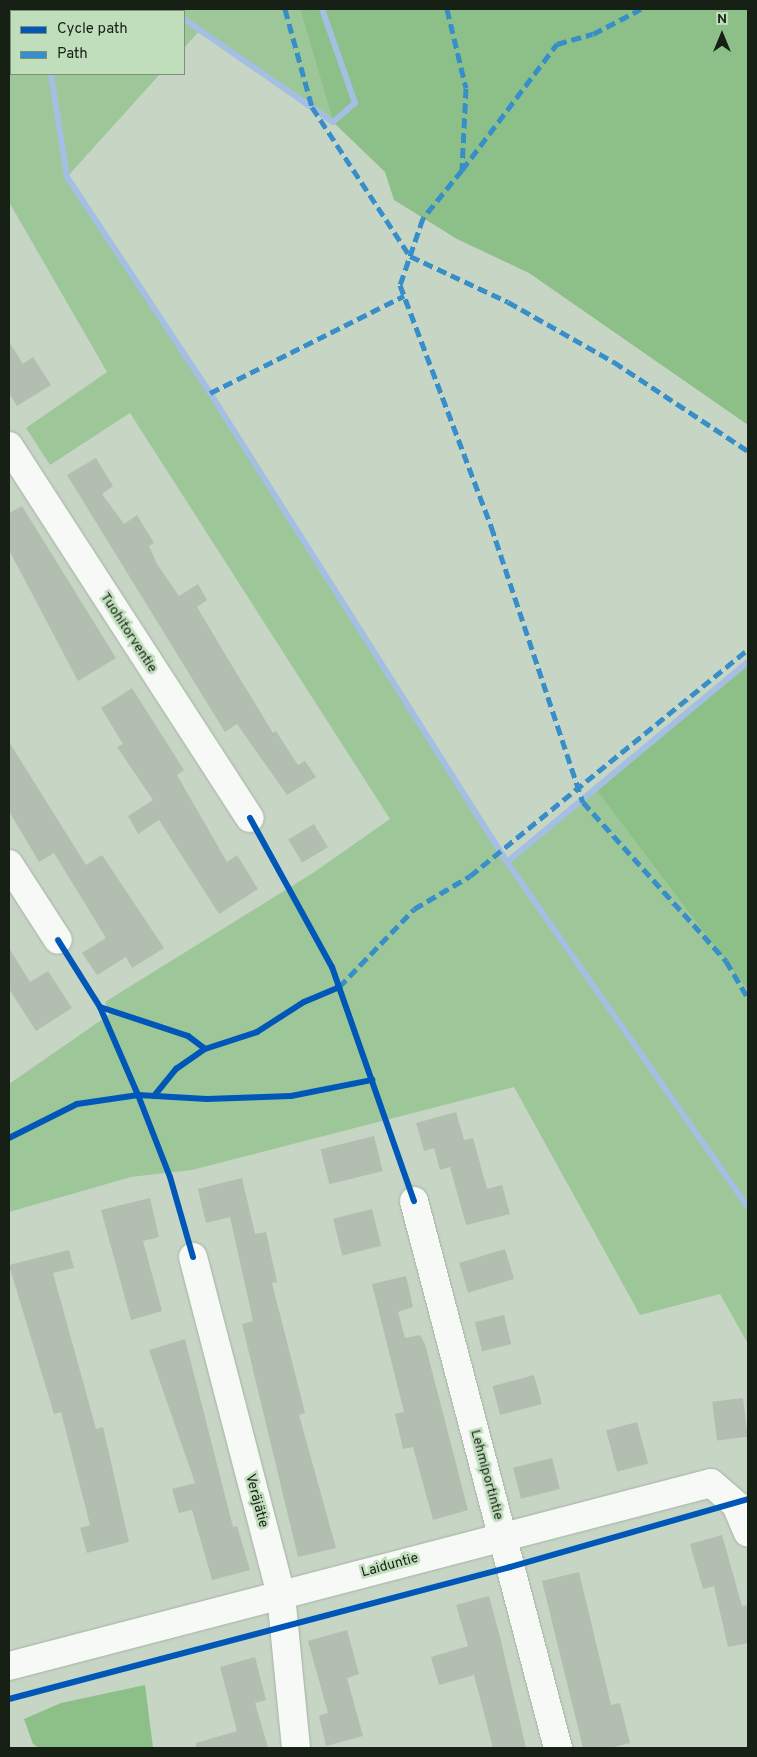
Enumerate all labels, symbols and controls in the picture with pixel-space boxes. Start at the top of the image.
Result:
legend [10,10,185,75]
north arrow [697,10,747,60]
text: N [717,11,727,28]
text: Cycle path [57,20,128,39]
text: Path [57,45,88,64]
street label: Tuohitorventie [96,590,160,676]
street label: Lehmiportintie [466,1428,506,1522]
street label: Veräjätie [241,1472,271,1530]
street label: Laiduntie [360,1550,420,1582]

